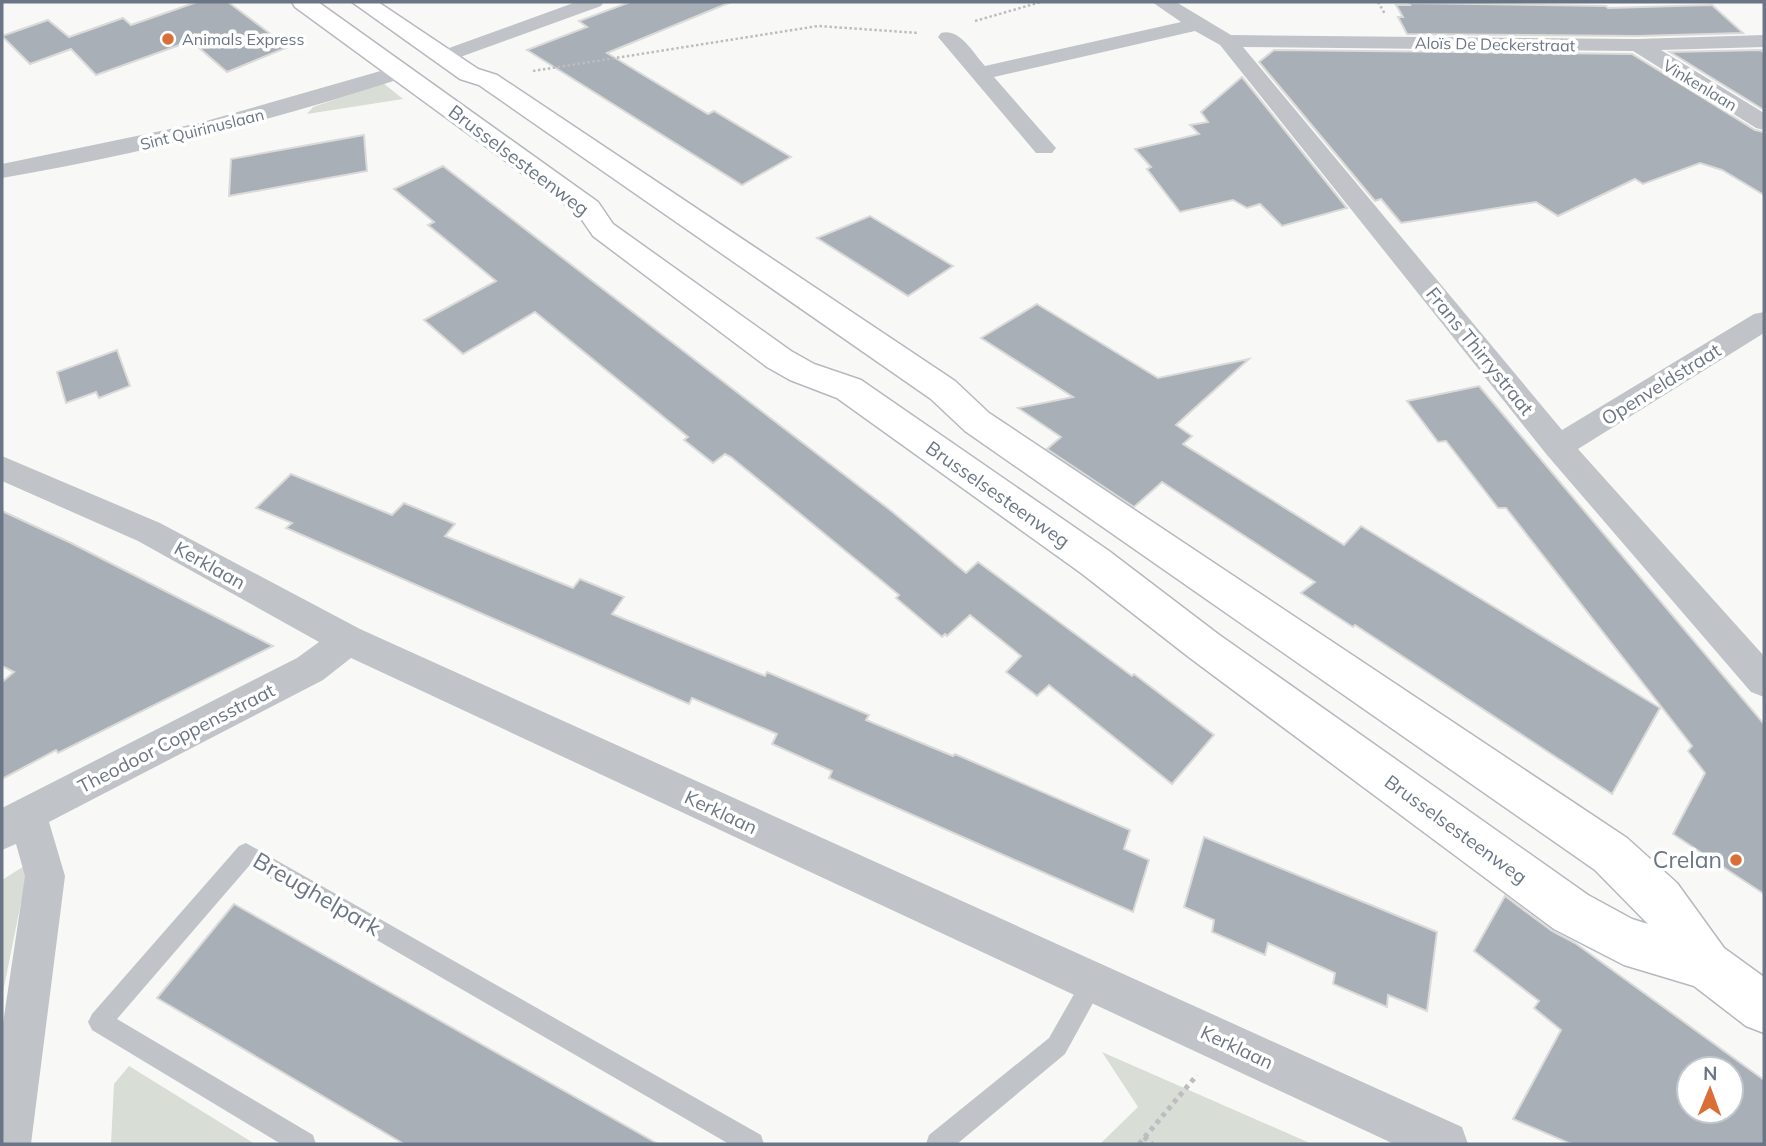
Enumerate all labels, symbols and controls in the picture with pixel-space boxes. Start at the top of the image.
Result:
place label: Animals Express [182,29,304,49]
marker: Animals Express [160,31,176,47]
street label: Aloïs De Deckerstraat [1415,33,1576,55]
street label: Vinkenlaan [1659,55,1741,115]
street label: Brusselsesteenweg [444,99,594,221]
street label: Sint Quirinuslaan [138,104,266,154]
street label: Frans Thirrystraat [1421,282,1539,420]
street label: Openveldstraat [1597,338,1725,430]
street label: Brusselsesteenweg [921,435,1075,553]
street label: Kerklaan [170,536,250,594]
street label: Theodoor Coppensstraat [73,678,279,798]
street label: Brusselsesteenweg [1380,769,1532,889]
street label: Kerklaan [681,785,761,839]
street label: Breughelpark [248,845,387,942]
place label: Crelan [1653,845,1722,874]
marker: Crelan [1728,852,1744,868]
street label: Kerklaan [1197,1020,1277,1074]
north arrow [1675,1055,1745,1125]
text: N [1703,1061,1718,1085]

